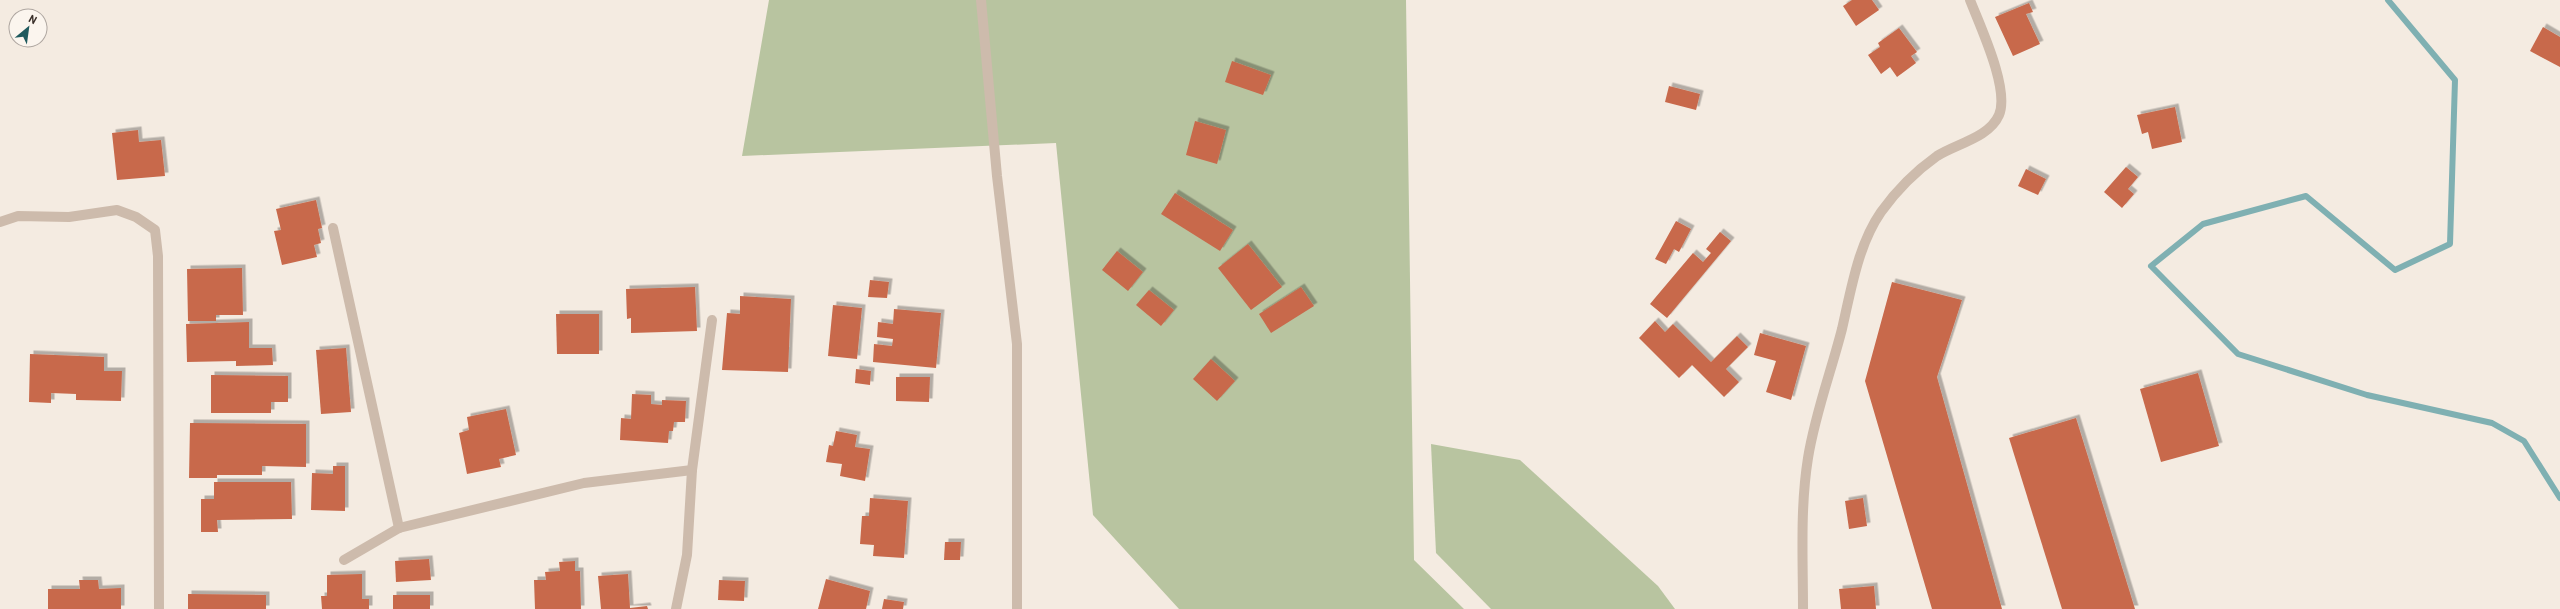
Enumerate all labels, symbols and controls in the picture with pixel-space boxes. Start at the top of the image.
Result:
north arrow [8,8,48,48]
text: N [27,11,39,26]

